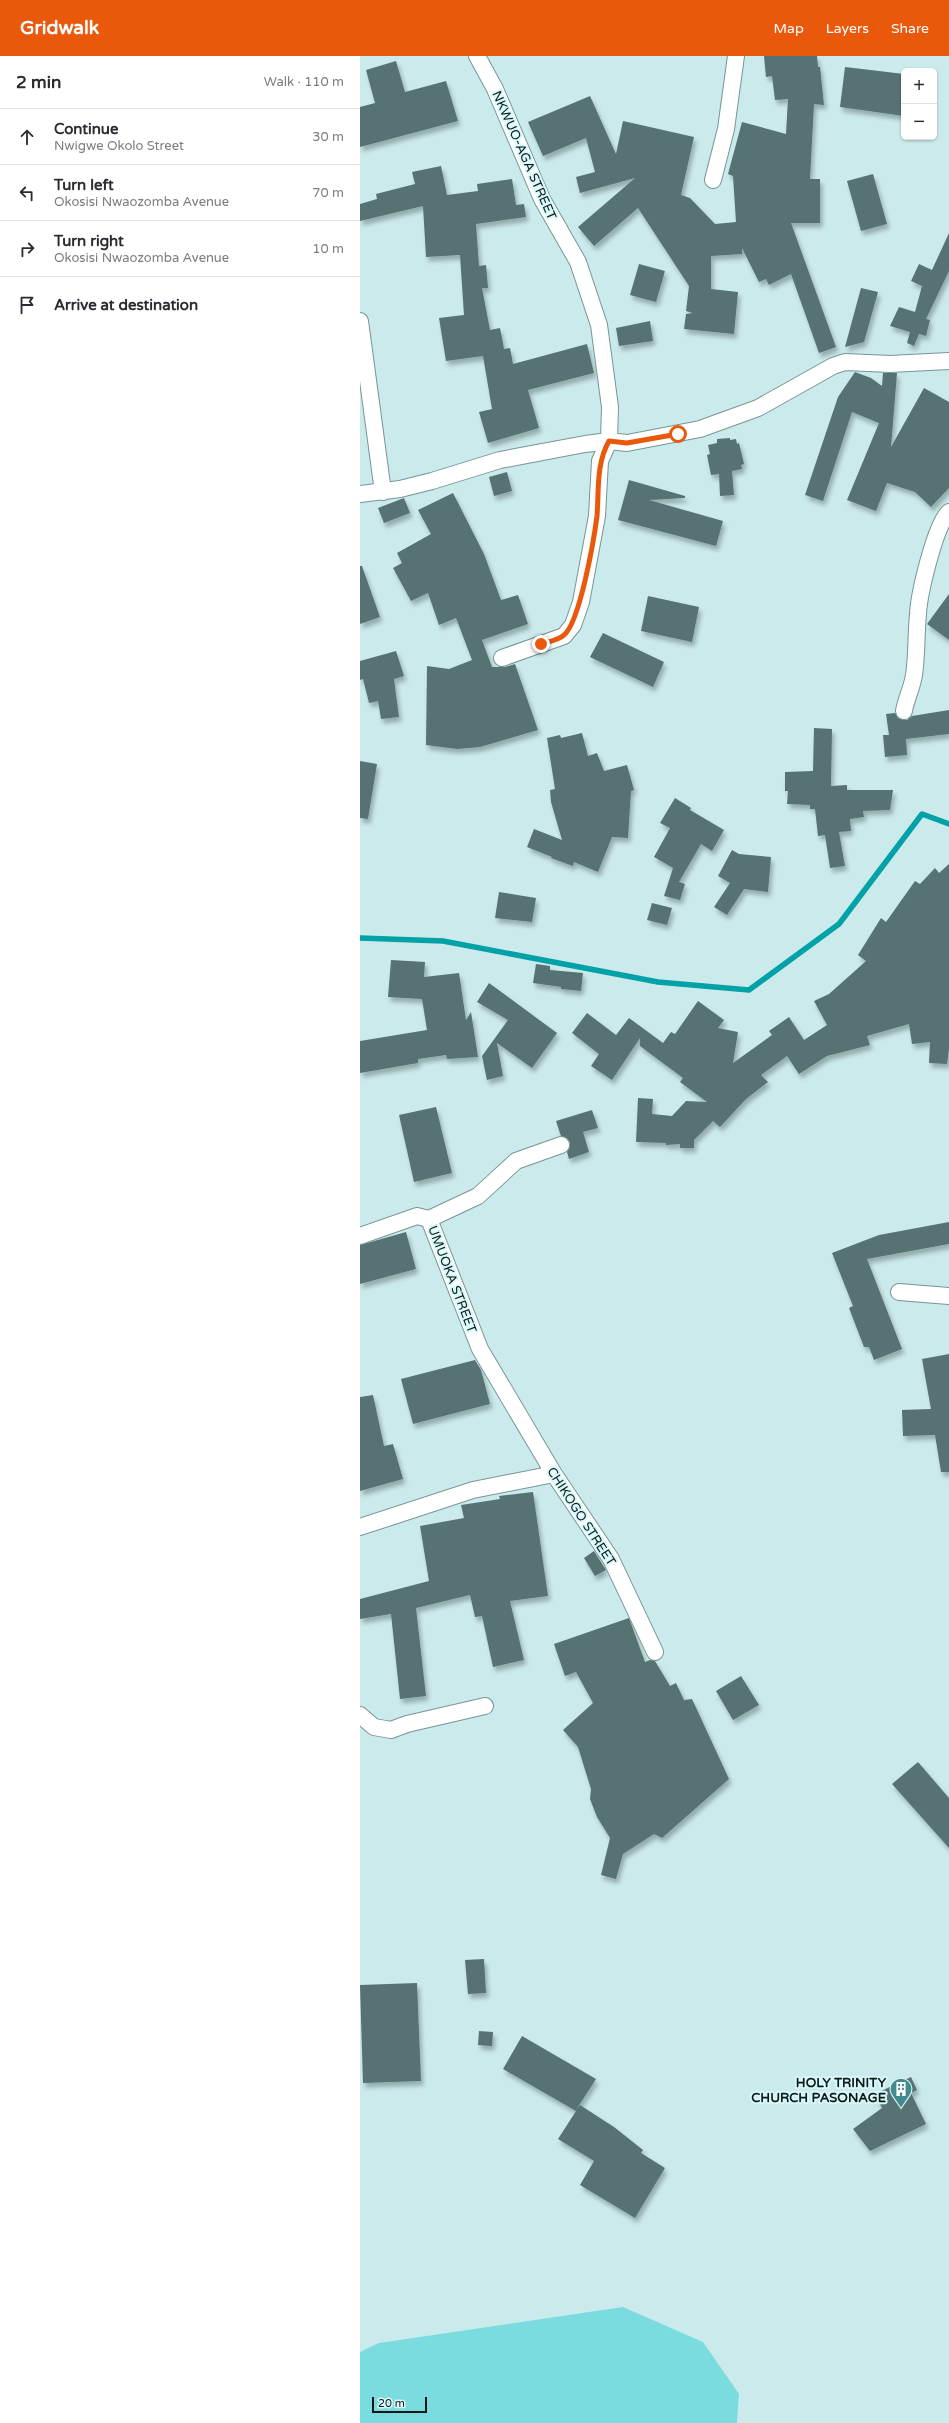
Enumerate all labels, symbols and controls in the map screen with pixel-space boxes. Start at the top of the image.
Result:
text: Gridwalk [20,17,99,39]
text: Map [774,20,804,37]
text: Layers [826,20,869,37]
text: Share [891,20,929,37]
map controls [901,68,937,140]
button: + [901,68,937,104]
text: 2 min [16,72,61,93]
text: Walk · 110 m [264,74,344,90]
street label: NKWUO-AGA STREET [488,88,560,222]
button: − [901,104,937,140]
text: Continue [54,120,118,138]
icon: ahead [16,126,38,148]
text: 30 m [312,129,344,145]
text: Nwigwe Okolo Street [54,138,184,154]
text: Turn left [54,176,114,194]
icon: left [16,182,38,204]
text: 70 m [312,185,344,201]
text: Okosisi Nwaozomba Avenue [54,194,229,210]
text: Turn right [54,232,124,250]
icon: right [16,238,38,260]
text: 10 m [312,241,344,257]
text: Okosisi Nwaozomba Avenue [54,250,229,266]
icon: arrive [16,294,38,316]
text: Arrive at destination [54,296,198,314]
route start [669,425,687,443]
route end [532,635,550,653]
street label: UMUOKA STREET [424,1223,480,1335]
street label: CHIKOGO STREET [543,1464,619,1569]
place label: HOLY TRINITY CHURCH PASONAGE [751,2075,887,2106]
building icon: HOLY TRINITY CHURCH PASONAGE [888,2076,914,2109]
scale bar [372,2395,427,2414]
text: 20 m [378,2397,405,2410]

